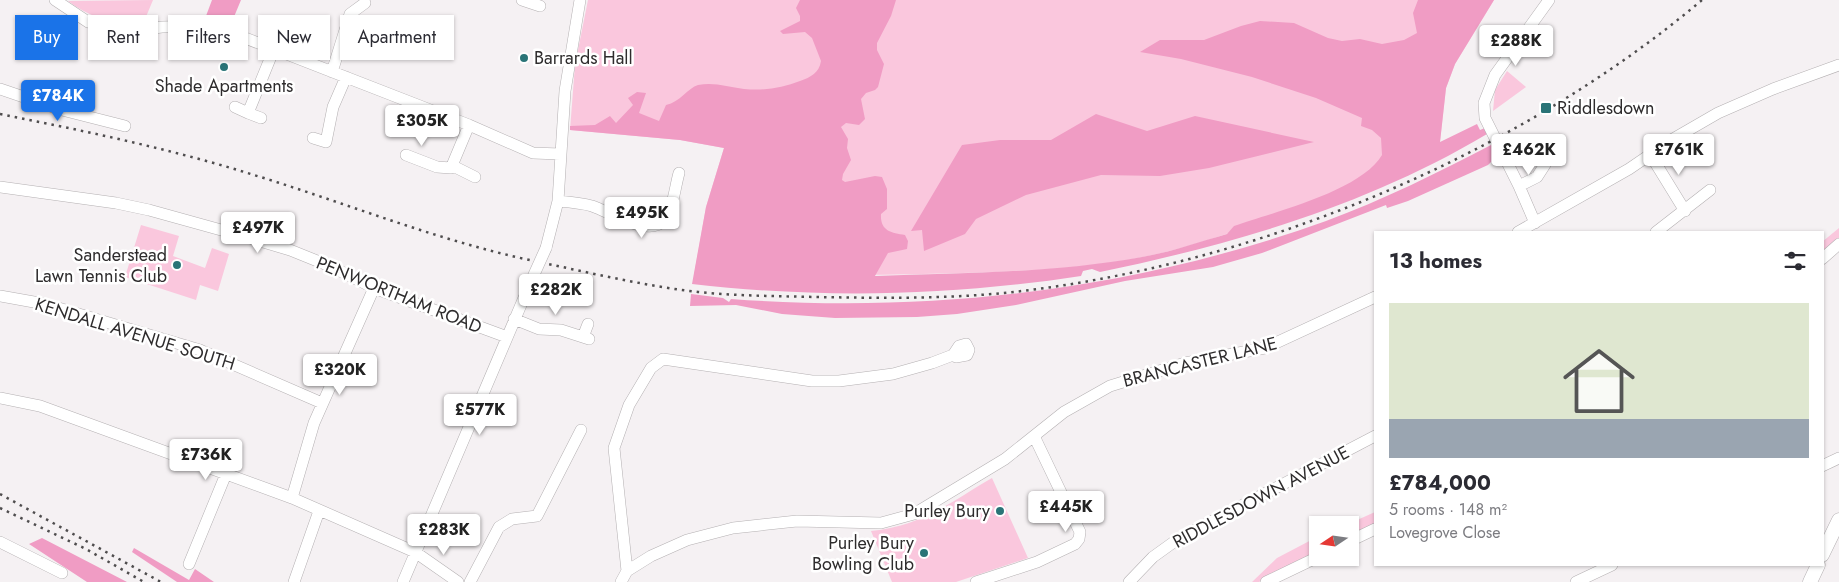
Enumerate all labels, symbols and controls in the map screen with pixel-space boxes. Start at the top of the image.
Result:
chip: Buy [15,15,78,60]
chip: Rent [88,15,158,60]
chip: Filters [168,15,248,60]
chip: New [258,15,330,60]
chip: Apartment [340,15,454,60]
pin: £288K [1481,24,1551,67]
text: £288K [1490,29,1542,52]
place label: Barrards Hall [534,45,633,71]
marker: Barrards Hall [518,52,530,64]
marker: Shade Apartments [218,61,230,73]
place label: Shade Apartments [155,73,293,99]
pin: £784K [23,80,93,122]
text: £784K [32,84,84,107]
place label: Riddlesdown [1557,95,1654,121]
marker: Riddlesdown [1539,101,1553,115]
pin: £305K [387,104,457,147]
text: £305K [396,109,448,132]
pin: £462K [1494,134,1564,176]
pin: £761K [1644,134,1714,176]
text: £462K [1502,138,1556,161]
text: £761K [1654,138,1704,161]
pin: £495K [607,196,677,239]
text: £495K [615,201,669,224]
pin: £497K [223,212,293,254]
text: £497K [232,216,284,239]
place label: Sanderstead Lawn Tennis Club [35,242,167,289]
text: 13 homes [1389,246,1482,276]
icon: filters [1781,247,1809,275]
street label: PENWORTHAM ROAD [312,250,486,340]
marker: Sanderstead Lawn Tennis Club [171,259,183,271]
pin: £282K [521,274,591,316]
text: £282K [530,278,582,301]
street label: KENDALL AVENUE SOUTH [32,291,238,377]
street label: BRANCASTER LANE [1120,330,1280,394]
icon: home [1554,336,1644,426]
pin: £320K [305,354,375,396]
text: £320K [314,358,366,381]
pin: £577K [445,394,515,436]
text: £577K [455,398,505,421]
pin: £736K [171,438,241,481]
street label: RIDDLESDOWN AVENUE [1168,439,1354,555]
text: £736K [180,443,232,466]
text: £784,000 [1389,468,1491,498]
pin: £445K [1031,490,1101,533]
text: £445K [1039,495,1093,518]
place label: Purley Bury [904,498,990,524]
text: 5 rooms · 148 m² [1389,498,1507,521]
marker: Purley Bury [994,505,1006,517]
pin: £283K [409,514,479,556]
north arrow [1309,516,1359,566]
map controls [1309,516,1359,566]
text: £283K [418,518,470,541]
text: Lovegrove Close [1389,521,1501,544]
place label: Purley Bury Bowling Club [812,530,914,577]
marker: Purley Bury Bowling Club [918,547,930,559]

